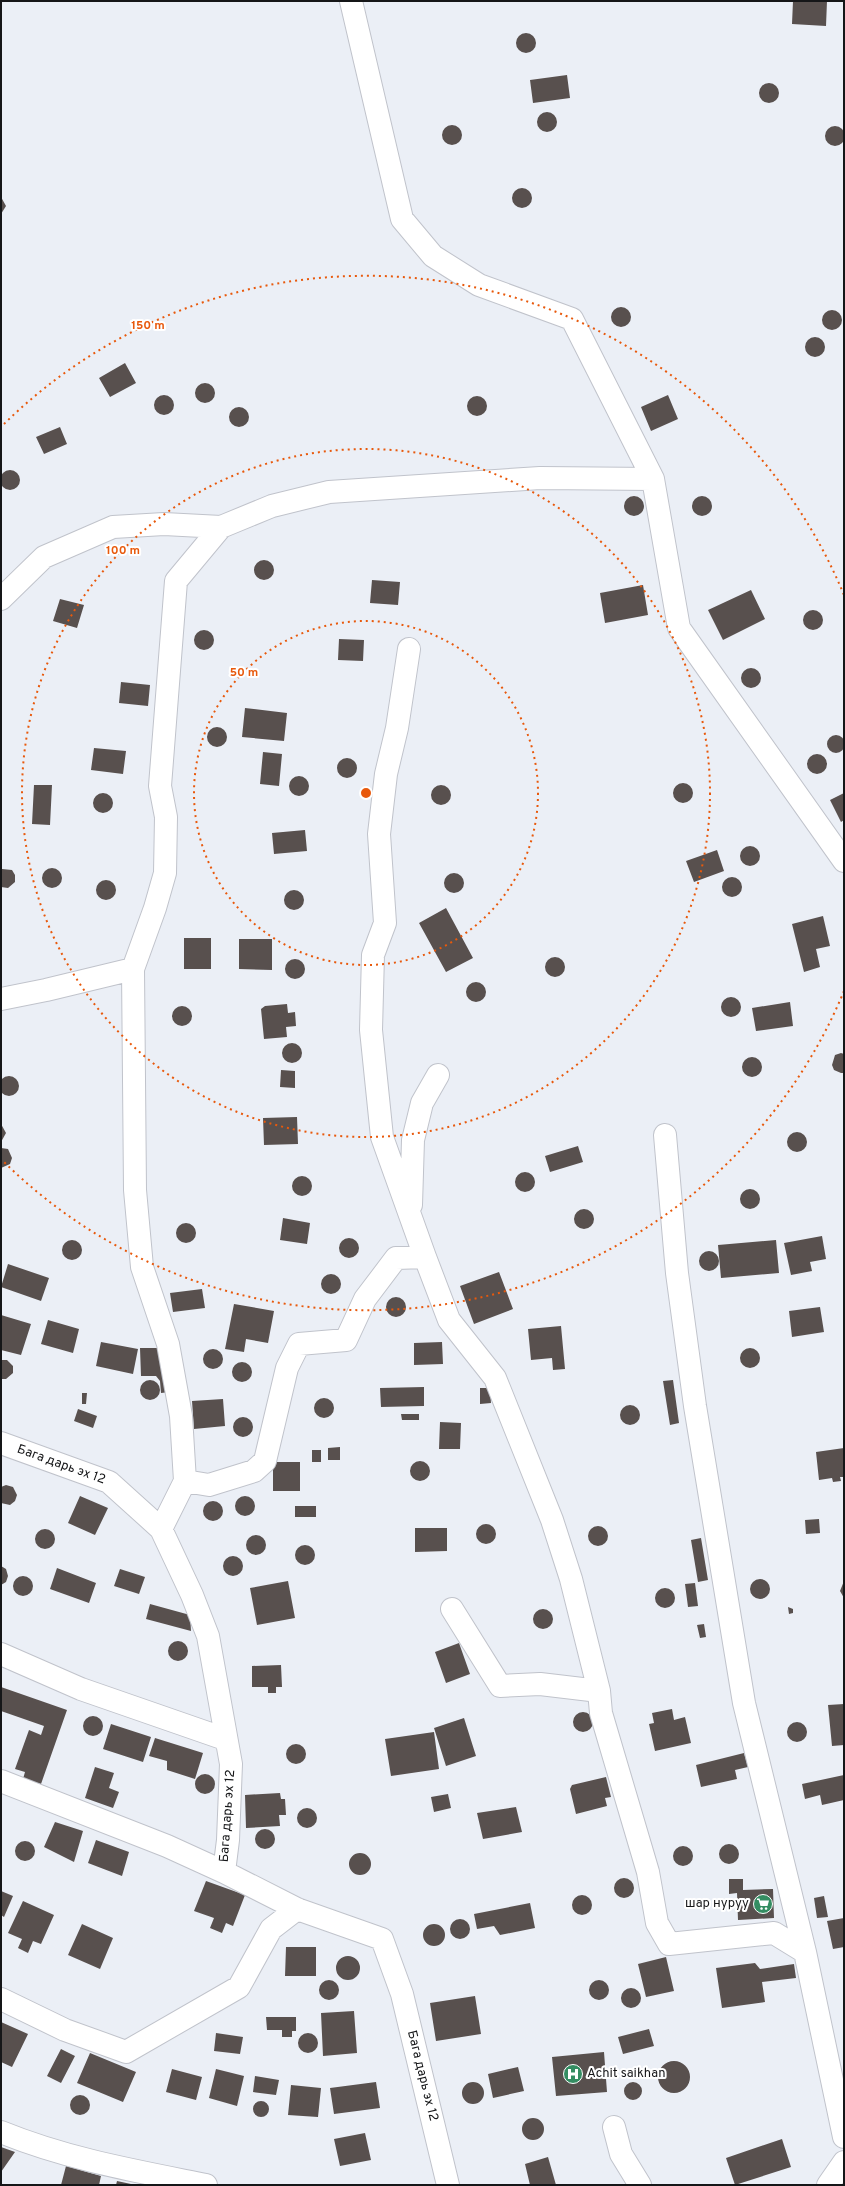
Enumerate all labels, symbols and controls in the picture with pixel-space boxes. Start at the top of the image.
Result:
text: 150 m [131,318,165,334]
text: 100 m [106,543,140,559]
text: 50 m [230,665,258,681]
centre of rings [359,786,373,800]
street label: Бага дарь эх 12 [15,1442,107,1488]
street label: Бага дарь эх 12 [217,1769,239,1863]
supermarket icon: шар нуруу [752,1893,774,1915]
place label: шар нуруу [685,1896,749,1912]
street label: Бага дарь эх 12 [403,2029,441,2123]
hospital icon: Achit saikhan [562,2063,584,2085]
place label: Achit saikhan [587,2066,666,2082]

